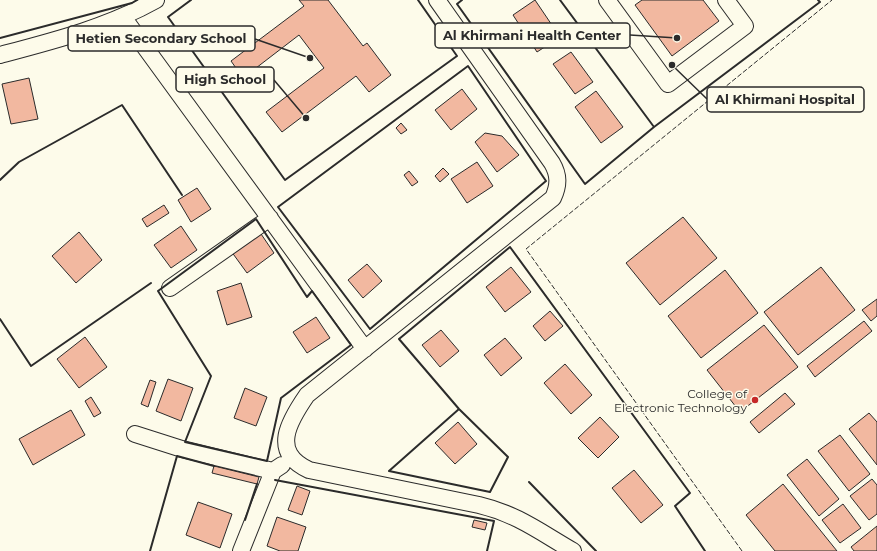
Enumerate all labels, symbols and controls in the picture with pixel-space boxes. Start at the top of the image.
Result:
callout: Al Khirmani Health Center [435,23,630,48]
callout: Hetien Secondary School [68,26,255,51]
text: Al Khirmani Health Center [442,27,622,43]
text: Hetien Secondary School [76,30,246,46]
callout: High School [176,67,274,92]
text: High School [184,71,266,87]
callout: Al Khirmani Hospital [707,87,864,112]
text: Al Khirmani Hospital [714,91,855,107]
place label: College of Electronic Technology [614,386,748,415]
marker: College of Electronic Technology [750,395,760,405]

